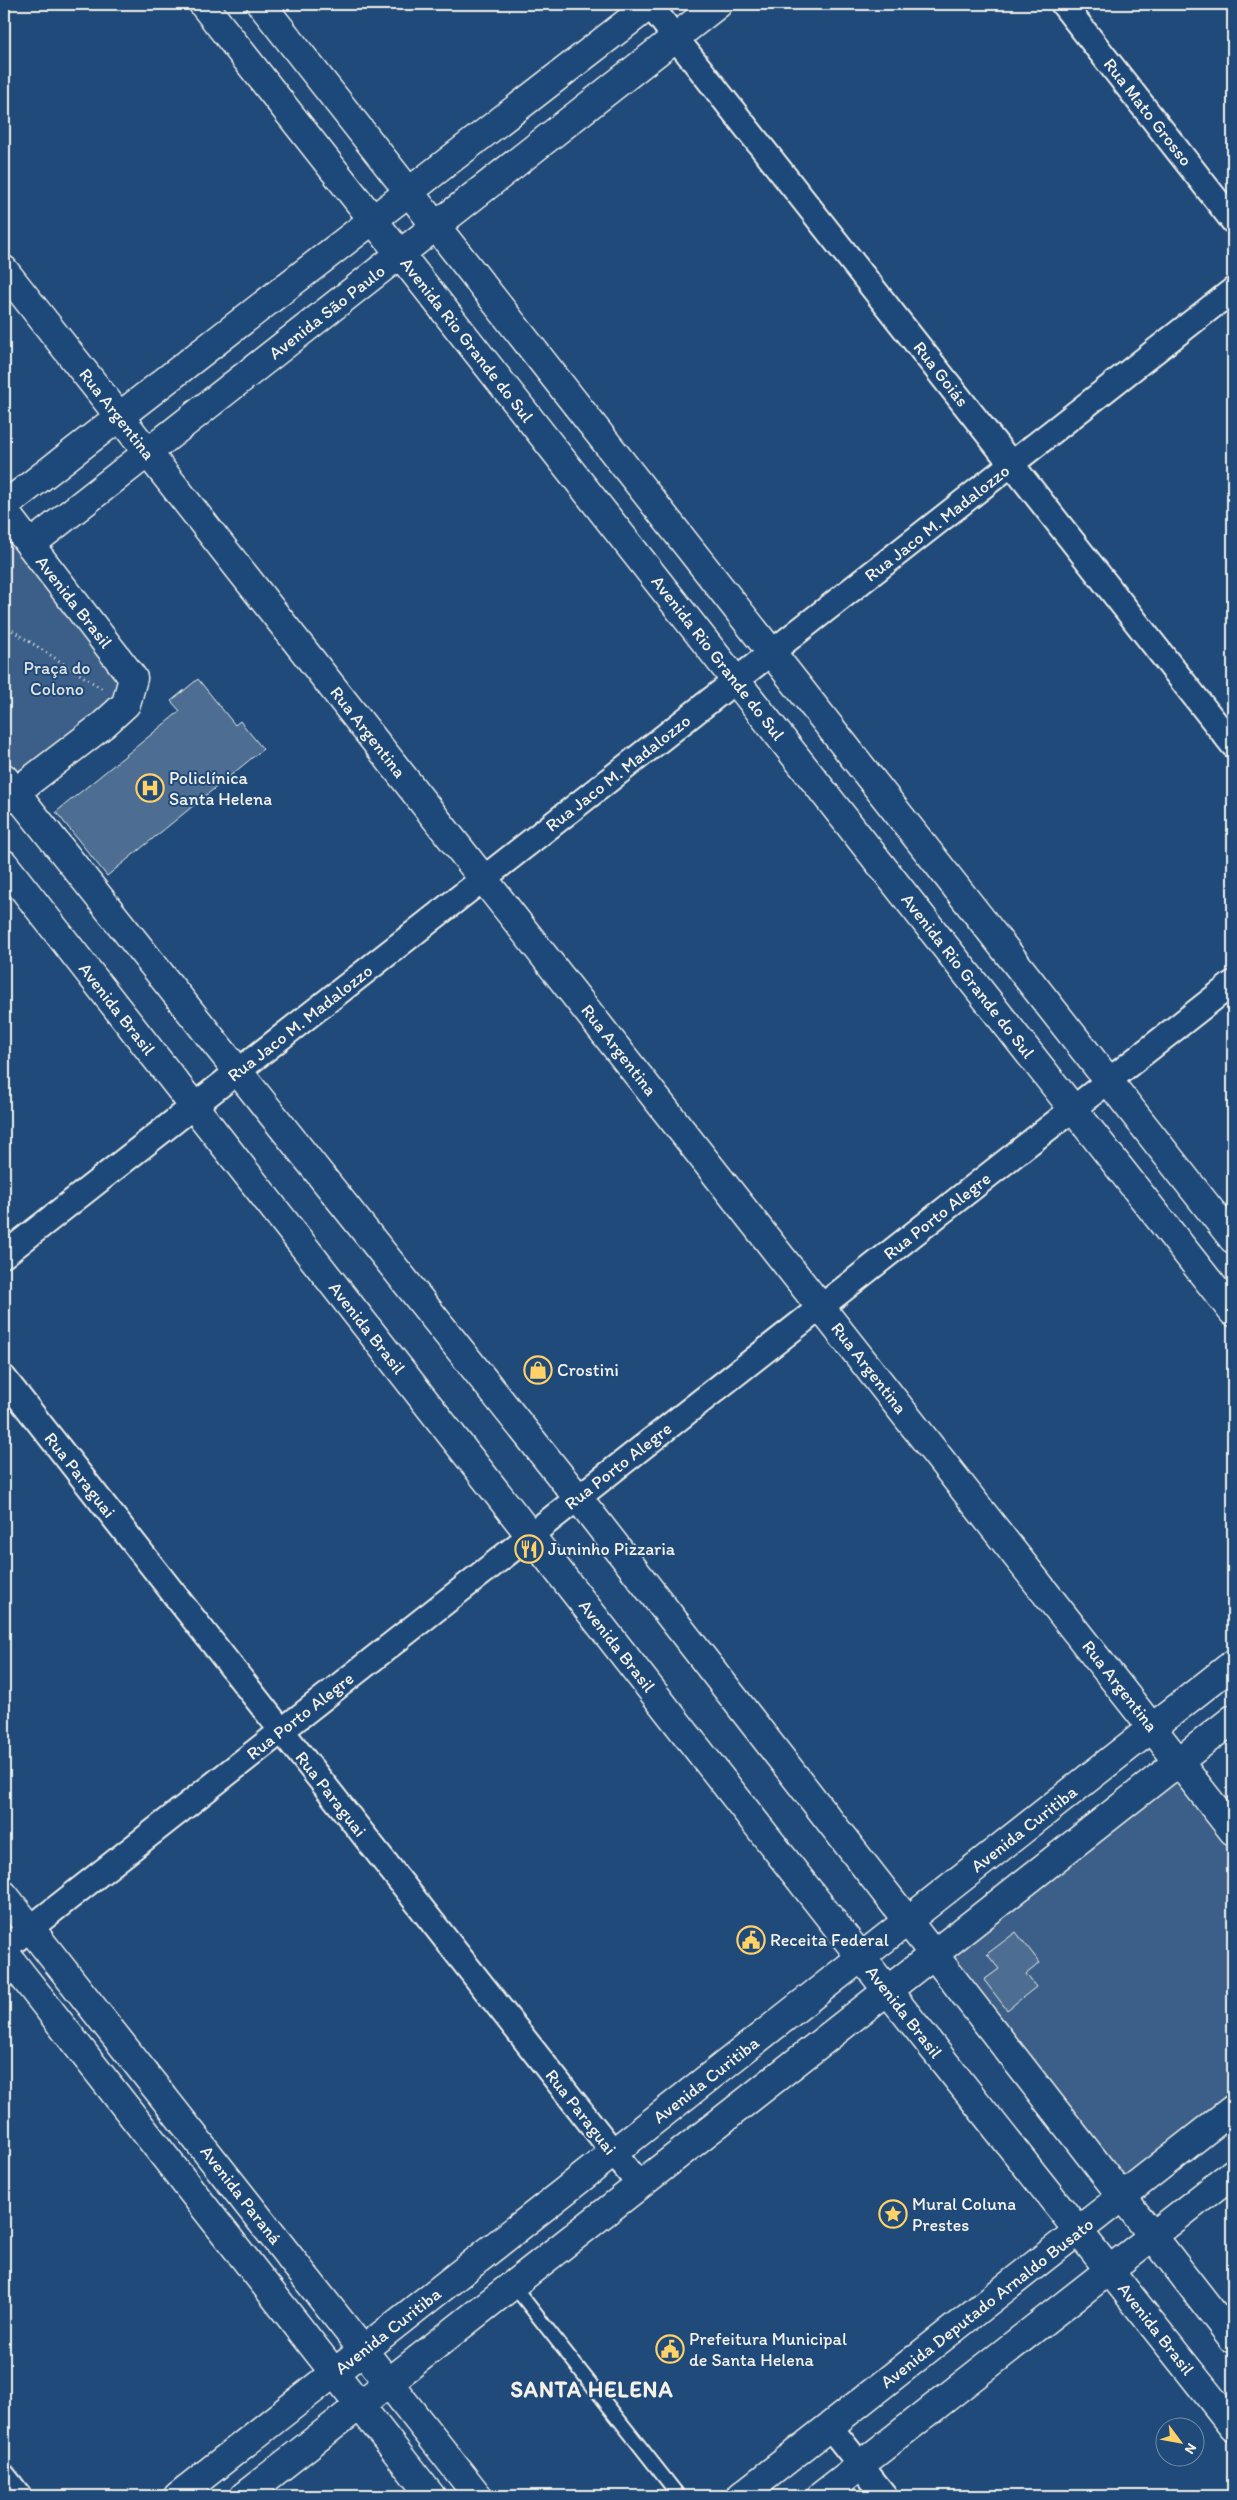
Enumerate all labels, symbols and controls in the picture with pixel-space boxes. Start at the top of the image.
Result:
street label: Rua Mato Grosso [1099,54,1197,170]
street label: Avenida Rio Grande do Sul [396,253,538,427]
street label: Avenida São Paulo [264,260,390,364]
street label: Rua Goiás [909,337,973,411]
street label: Rua Argentina [74,364,160,464]
street label: Rua Jaco M. Madalozzo [860,460,1014,586]
street label: Avenida Brasil [31,551,117,653]
street label: Avenida Rio Grande do Sul [647,571,789,745]
park label: Praça do Colono [24,657,90,700]
street label: Rua Argentina [325,682,411,782]
street label: Rua Jaco M. Madalozzo [541,710,695,836]
place label: Policlínica Santa Helena [169,767,272,810]
hospital icon: Policlínica Santa Helena [135,773,165,803]
street label: Avenida Rio Grande do Sul [897,889,1039,1063]
street label: Avenida Brasil [74,958,160,1060]
street label: Rua Jaco M. Madalozzo [223,960,377,1086]
street label: Rua Argentina [576,1000,662,1100]
street label: Rua Porto Alegre [879,1167,995,1265]
street label: Avenida Brasil [324,1277,410,1379]
street label: Rua Argentina [826,1318,912,1418]
shop icon: Crostini [523,1355,553,1385]
place label: Crostini [557,1359,619,1381]
street label: Rua Porto Alegre [560,1417,676,1515]
street label: Rua Paraguai [40,1428,120,1522]
restaurant icon: Juninho Pizzaria [514,1534,544,1564]
place label: Juninho Pizzaria [548,1538,676,1560]
street label: Avenida Brasil [574,1595,660,1697]
street label: Rua Argentina [1077,1636,1163,1736]
street label: Rua Porto Alegre [242,1667,358,1765]
street label: Rua Paraguai [291,1747,371,1841]
street label: Avenida Curitiba [966,1780,1082,1877]
public building icon: Receita Federal [736,1925,766,1955]
place label: Receita Federal [770,1929,889,1951]
street label: Avenida Brasil [861,1961,947,2063]
street label: Avenida Curitiba [648,2031,764,2128]
street label: Rua Paraguai [541,2065,621,2159]
street label: Avenida Paraná [196,2141,287,2249]
place label: Mural Coluna Prestes [912,2193,1016,2236]
place icon: Mural Coluna Prestes [878,2199,908,2229]
street label: Avenida Deputado Arnaldo Busato [876,2213,1098,2393]
street label: Avenida Brasil [1113,2278,1199,2380]
street label: Avenida Curitiba [330,2282,446,2379]
place label: Prefeitura Municipal de Santa Helena [689,2328,847,2371]
public building icon: Prefeitura Municipal de Santa Helena [655,2334,685,2364]
district label: SANTA HELENA [510,2376,674,2403]
north arrow [1154,2418,1204,2468]
text: N [1181,2440,1200,2457]

